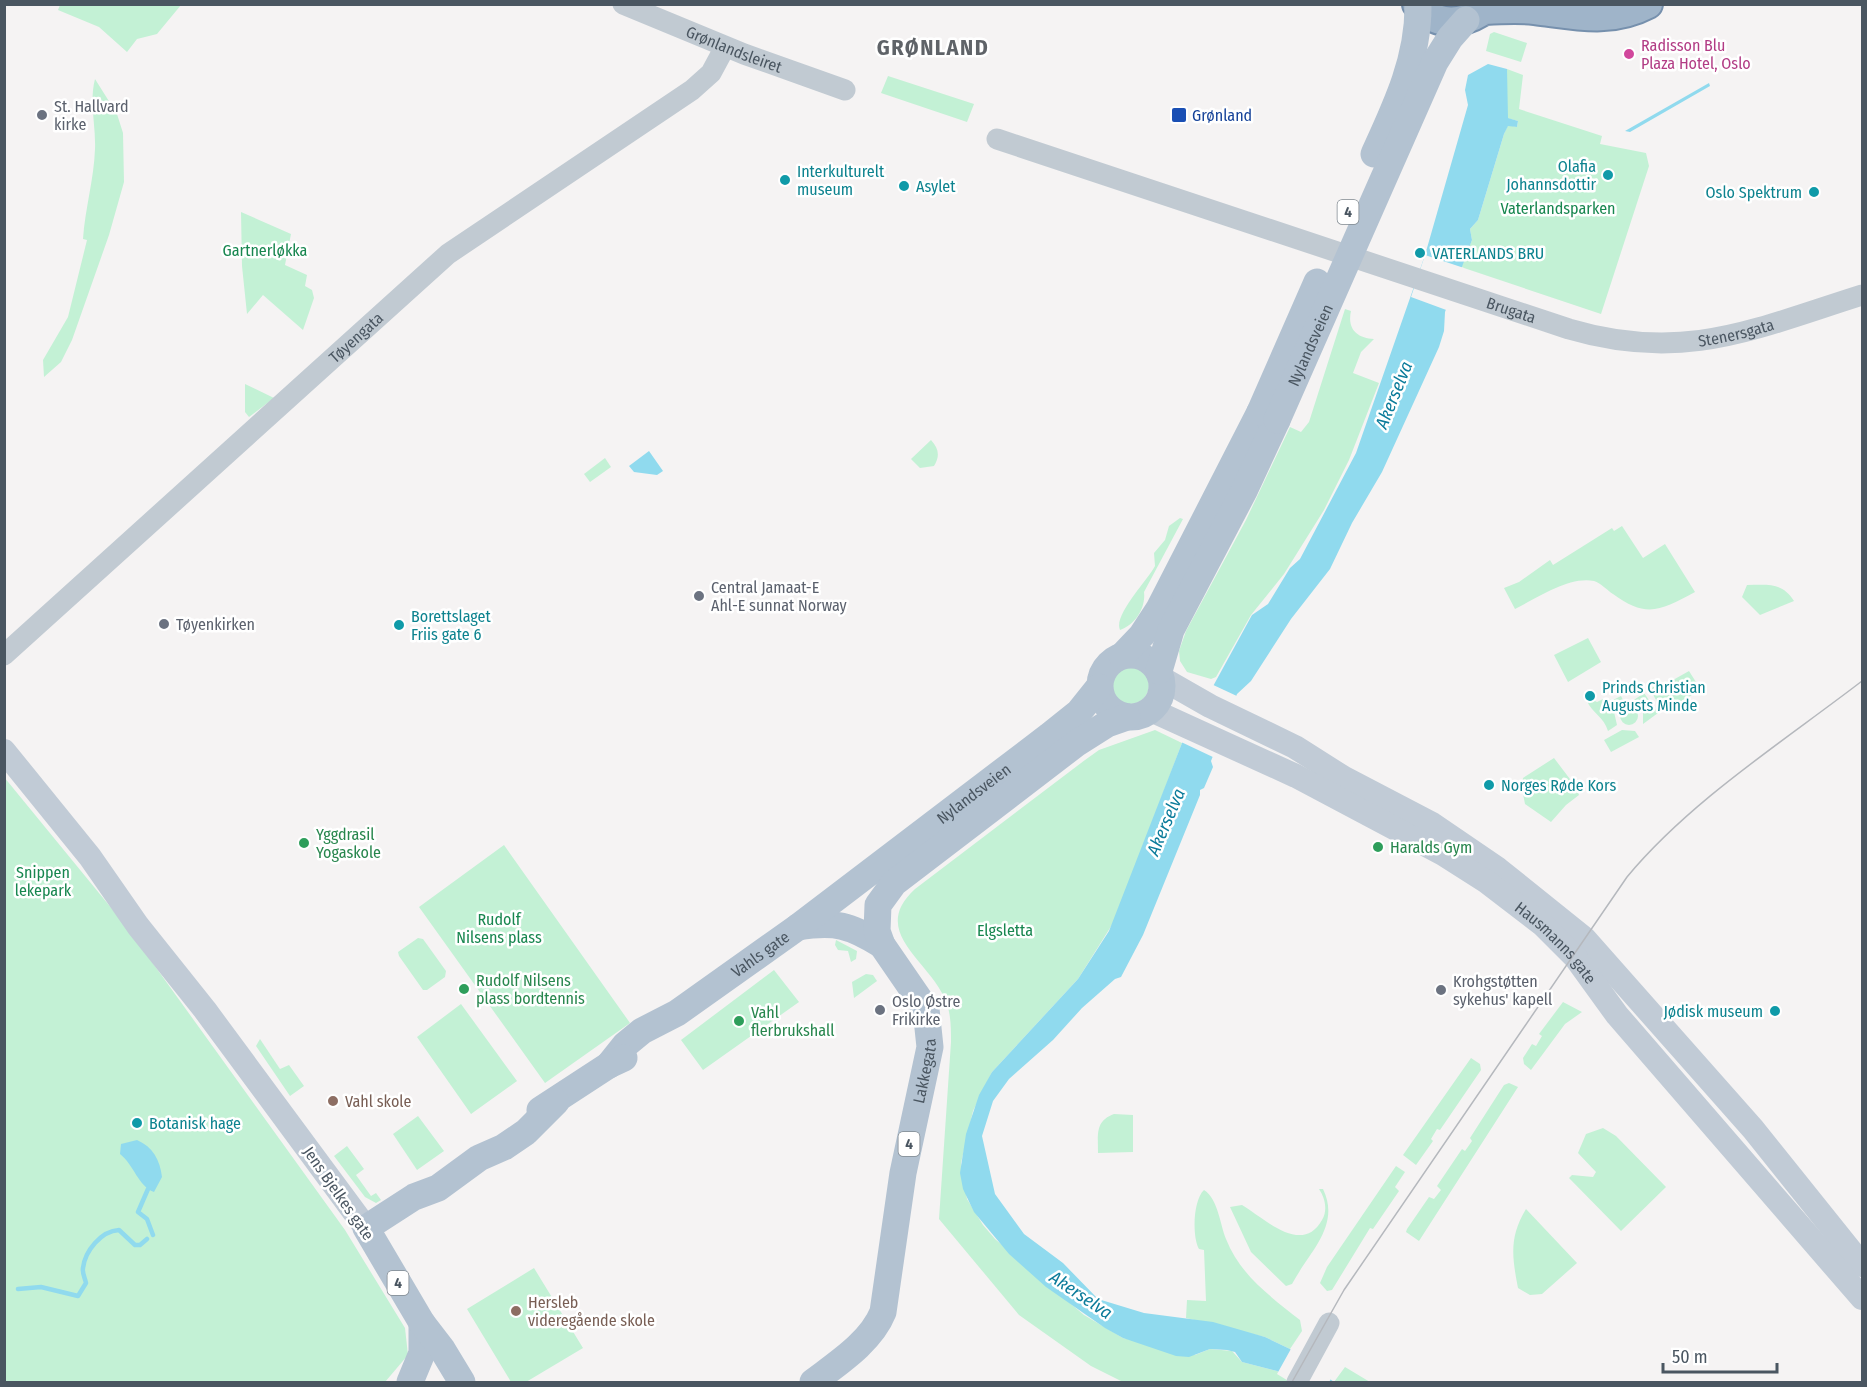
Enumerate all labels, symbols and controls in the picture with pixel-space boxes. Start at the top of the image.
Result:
street label: Grønlandsleiret [683,22,785,77]
district label: GRØNLAND [877,34,989,61]
place label: Radisson Blu Plaza Hotel, Oslo [1641,36,1751,73]
marker: Radisson Blu Plaza Hotel, Oslo [1622,47,1636,61]
place label: St. Hallvard kirke [54,97,129,134]
marker: Grønland [1170,106,1188,124]
place label: Grønland [1192,106,1252,125]
marker: St. Hallvard kirke [35,108,49,122]
place label: Olafia Johannsdottir [1506,157,1596,194]
place label: Interkulturelt museum [797,162,885,199]
marker: Olafia Johannsdottir [1601,168,1615,182]
marker: Interkulturelt museum [778,173,792,187]
place label: Asylet [916,177,956,196]
marker: Asylet [897,179,911,193]
place label: Oslo Spektrum [1706,183,1802,202]
marker: Oslo Spektrum [1807,185,1821,199]
park label: Vaterlandsparken [1500,199,1616,218]
road number: 4 [1338,200,1358,224]
park label: Gartnerløkka [223,241,308,260]
place label: VATERLANDS BRU [1432,244,1544,263]
marker: VATERLANDS BRU [1413,246,1427,260]
street label: Brugata [1484,293,1538,327]
street label: Nylandsveien [1284,301,1337,389]
street label: Tøyengata [325,308,387,367]
street label: Stenersgata [1697,315,1776,351]
water label: Akerselva [1370,358,1417,433]
place label: Central Jamaat-E Ahl-E sunnat Norway [711,578,848,615]
marker: Central Jamaat-E Ahl-E sunnat Norway [692,589,706,603]
place label: Borettslaget Friis gate 6 [411,607,491,644]
place label: Tøyenkirken [176,615,255,634]
marker: Tøyenkirken [157,617,171,631]
marker: Borettslaget Friis gate 6 [392,618,406,632]
place label: Prinds Christian Augusts Minde [1602,678,1706,715]
marker: Prinds Christian Augusts Minde [1583,689,1597,703]
street label: Nylandsveien [933,760,1015,828]
place label: Norges Røde Kors [1501,776,1616,795]
marker: Norges Røde Kors [1482,778,1496,792]
water label: Akerselva [1142,785,1190,860]
place label: Yggdrasil Yogaskole [316,825,381,862]
marker: Yggdrasil Yogaskole [297,836,311,850]
place label: Haralds Gym [1390,838,1472,857]
marker: Haralds Gym [1371,840,1385,854]
park label: Snippen lekepark [15,863,72,900]
street label: Hausmanns gate [1511,898,1600,988]
park label: Rudolf Nilsens plass [456,910,542,947]
park label: Elgsletta [977,921,1033,940]
street label: Vahls gate [728,927,793,981]
place label: Rudolf Nilsens plass bordtennis [476,971,585,1008]
place label: Krohgstøtten sykehus' kapell [1453,972,1552,1009]
marker: Rudolf Nilsens plass bordtennis [457,982,471,996]
marker: Krohgstøtten sykehus' kapell [1434,983,1448,997]
place label: Oslo Østre Frikirke [892,992,960,1029]
place label: Jødisk museum [1663,1002,1763,1021]
place label: Vahl flerbrukshall [751,1003,834,1040]
marker: Oslo Østre Frikirke [873,1003,887,1017]
marker: Jødisk museum [1768,1004,1782,1018]
marker: Vahl flerbrukshall [732,1014,746,1028]
street label: Lakkegata [909,1038,940,1105]
place label: Vahl skole [345,1092,411,1111]
marker: Vahl skole [326,1094,340,1108]
place label: Botanisk hage [149,1114,241,1133]
marker: Botanisk hage [130,1116,144,1130]
road number: 4 [898,1132,920,1156]
street label: Jens Bjelkes gate [299,1143,378,1244]
water label: Akerselva [1045,1266,1116,1324]
road number: 4 [388,1271,408,1295]
place label: Hersleb videregående skole [528,1293,655,1330]
marker: Hersleb videregående skole [509,1304,523,1318]
scale bar [1663,1336,1777,1374]
text: 50 m [1672,1346,1708,1368]

